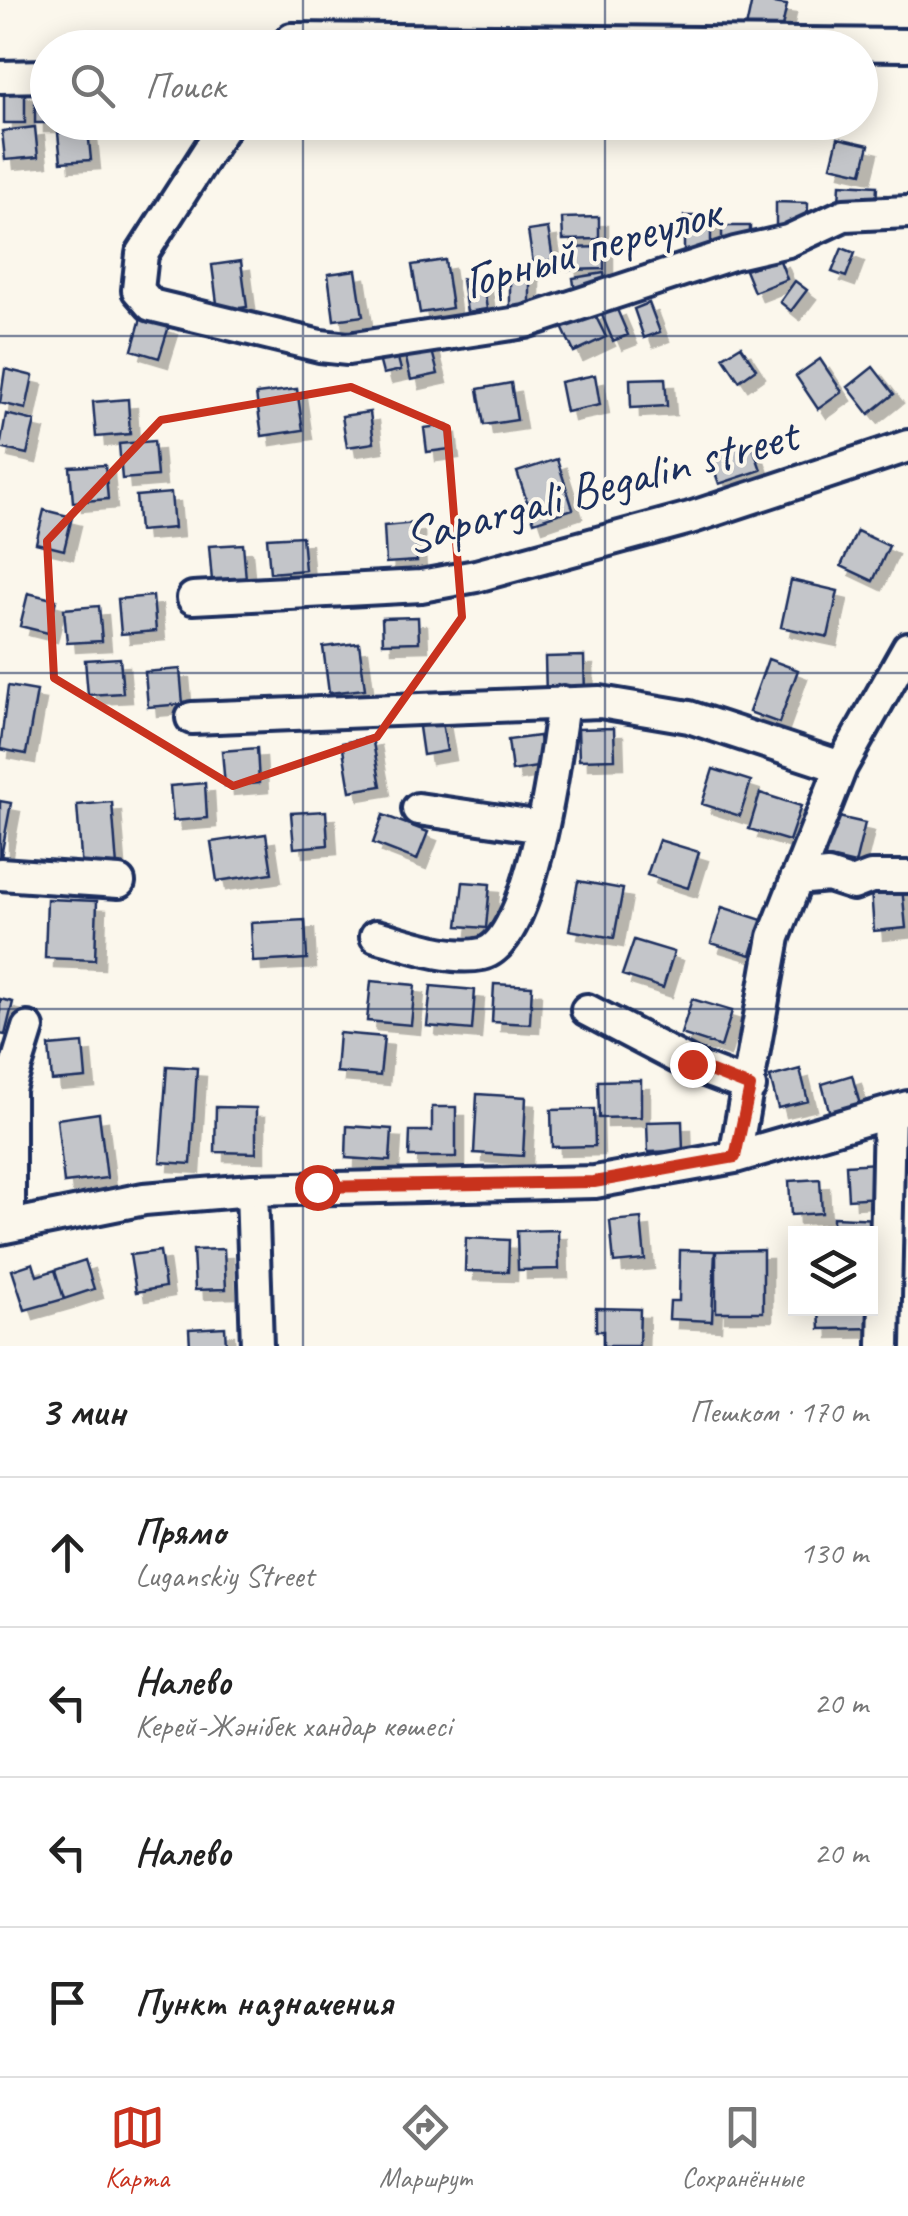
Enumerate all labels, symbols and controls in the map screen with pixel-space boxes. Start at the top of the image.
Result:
search box [30,30,878,140]
icon: search [65,58,120,113]
text: Поиск [145,62,225,109]
street label: Горный переулок [456,179,731,313]
street label: Sapargali Begalin street [397,402,808,568]
route end [670,1042,716,1088]
route start [295,1165,341,1211]
map controls [788,1226,878,1316]
button: layers [788,1226,878,1316]
text: 3 мин [40,1385,125,1438]
text: Пешком · 170 m [689,1391,868,1432]
text: Прямо [135,1508,225,1555]
icon: ahead [40,1525,95,1580]
text: 130 m [799,1532,868,1573]
text: Luganskiy Street [135,1555,314,1596]
text: Налево [135,1658,231,1705]
icon: left [40,1675,95,1730]
text: 20 m [814,1682,868,1723]
text: Керей-Жәнібек хандар көшесі [135,1705,452,1746]
icon: left [40,1825,95,1880]
text: Налево [135,1829,231,1876]
text: 20 m [814,1832,868,1873]
icon: arrive [40,1975,95,2030]
text: Пункт назначения [135,1979,392,2026]
tab: Карта [105,2100,169,2195]
tab: Маршрут [379,2100,471,2195]
tab: Сохранённые [681,2100,803,2195]

